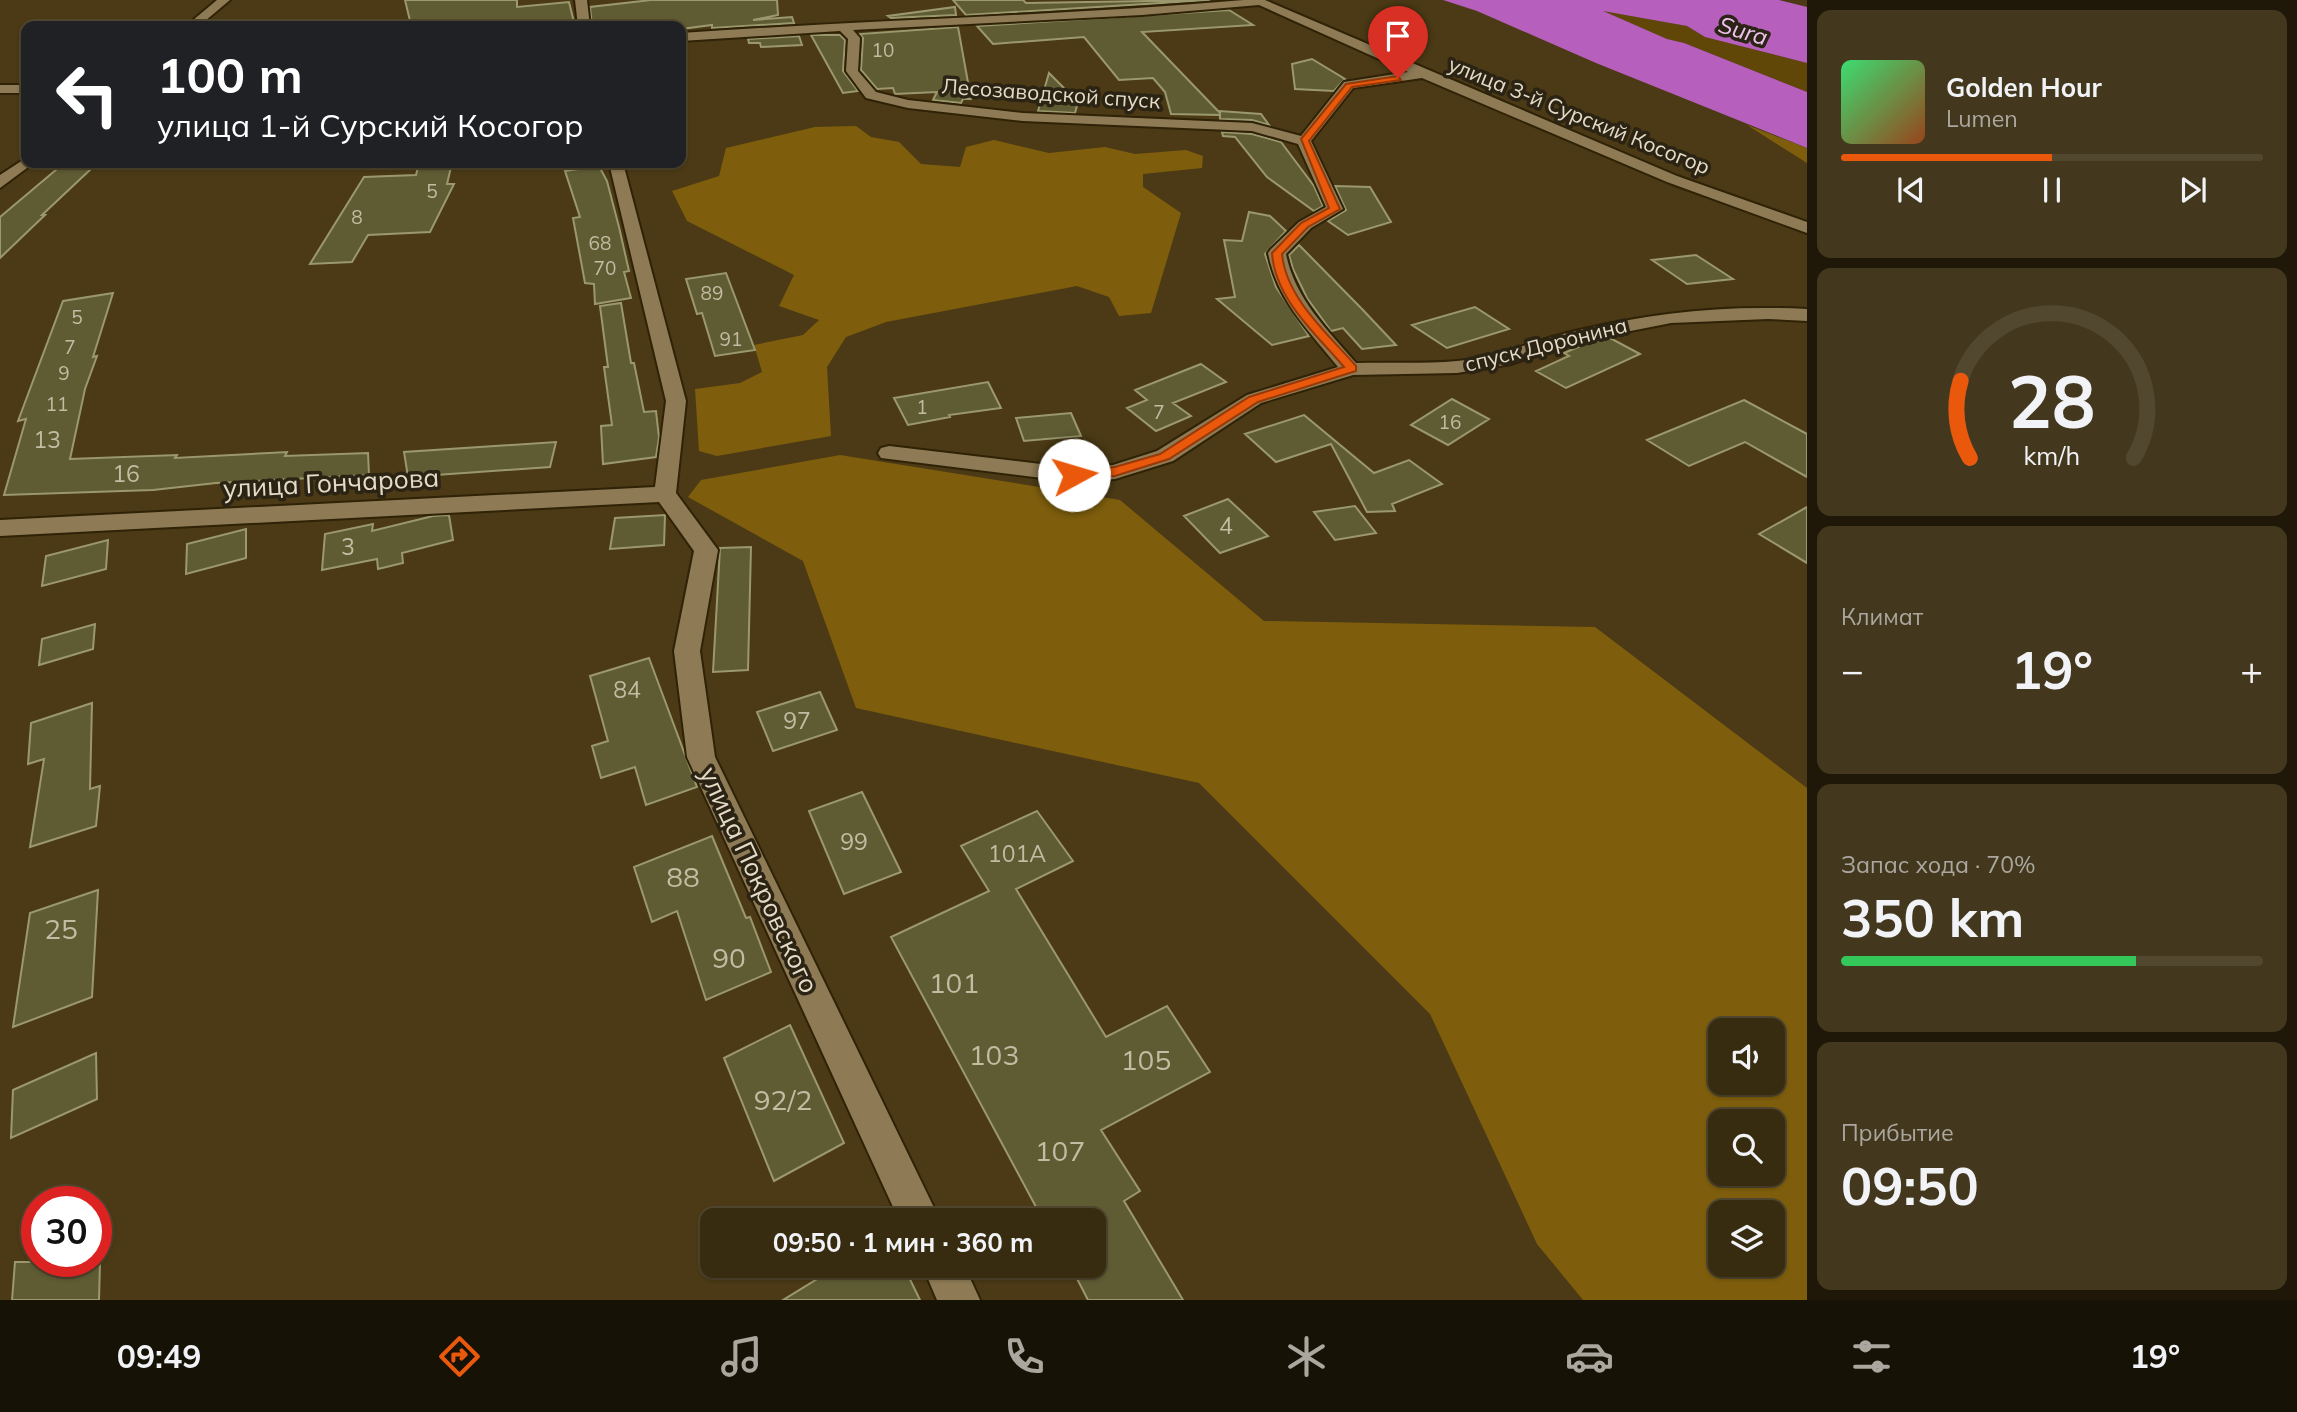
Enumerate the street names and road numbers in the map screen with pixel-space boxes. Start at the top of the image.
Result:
street label: улица 3-й Сурский Косогор [1445,51,1714,180]
street label: Лесозаводской спуск [941,72,1162,114]
street label: спуск Доронина [1462,311,1630,377]
street label: улица Гончарова [222,460,440,505]
street label: улица Покровского [693,761,826,998]

